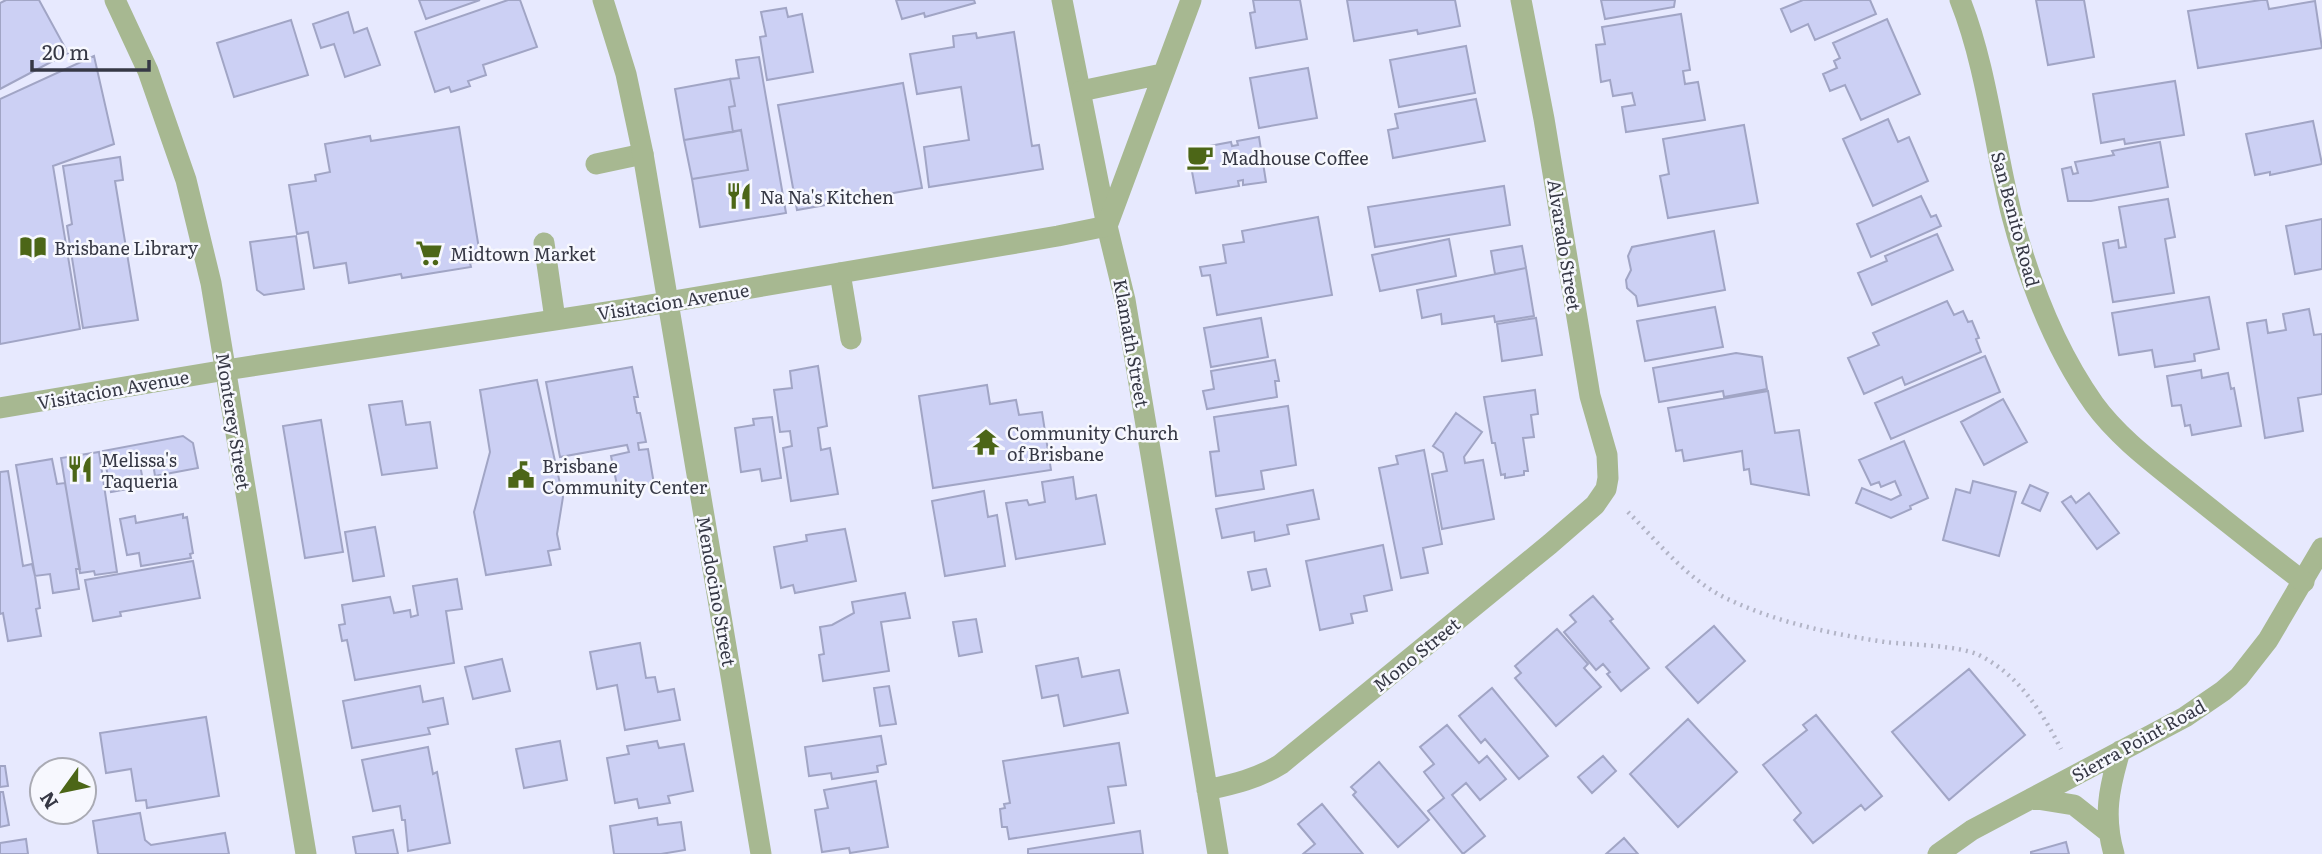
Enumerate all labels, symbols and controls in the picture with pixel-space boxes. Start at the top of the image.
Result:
scale bar [32,28,149,72]
text: 20 m [42,35,89,66]
cafe icon: Madhouse Coffee [1185,142,1215,172]
place label: Madhouse Coffee [1221,144,1369,171]
street label: San Benito Road [1985,148,2047,290]
street label: Alvarado Street [1541,177,1589,314]
restaurant icon: Na Na's Kitchen [724,181,754,211]
place label: Na Na's Kitchen [760,183,894,210]
library icon: Brisbane Library [18,232,48,262]
place label: Brisbane Library [54,234,199,261]
supermarket icon: Midtown Market [414,238,444,268]
place label: Midtown Market [450,240,596,267]
street label: Visitacion Avenue [595,276,751,326]
street label: Klamath Street [1107,277,1157,410]
street label: Monterey Street [210,350,258,492]
street label: Visitacion Avenue [35,362,191,416]
place label: Community Church of Brisbane [1007,419,1179,467]
temple icon: Community Church of Brisbane [971,427,1001,457]
place label: Melissa's Taqueria [101,446,178,494]
place label: Brisbane Community Center [542,452,708,500]
restaurant icon: Melissa's Taqueria [65,454,95,484]
public building icon: Brisbane Community Center [506,460,536,490]
street label: Mendocino Street [690,514,744,669]
street label: Mono Street [1367,610,1466,698]
street label: Sierra Point Road [2066,692,2210,788]
north arrow [28,756,98,826]
text: N [32,786,64,815]

